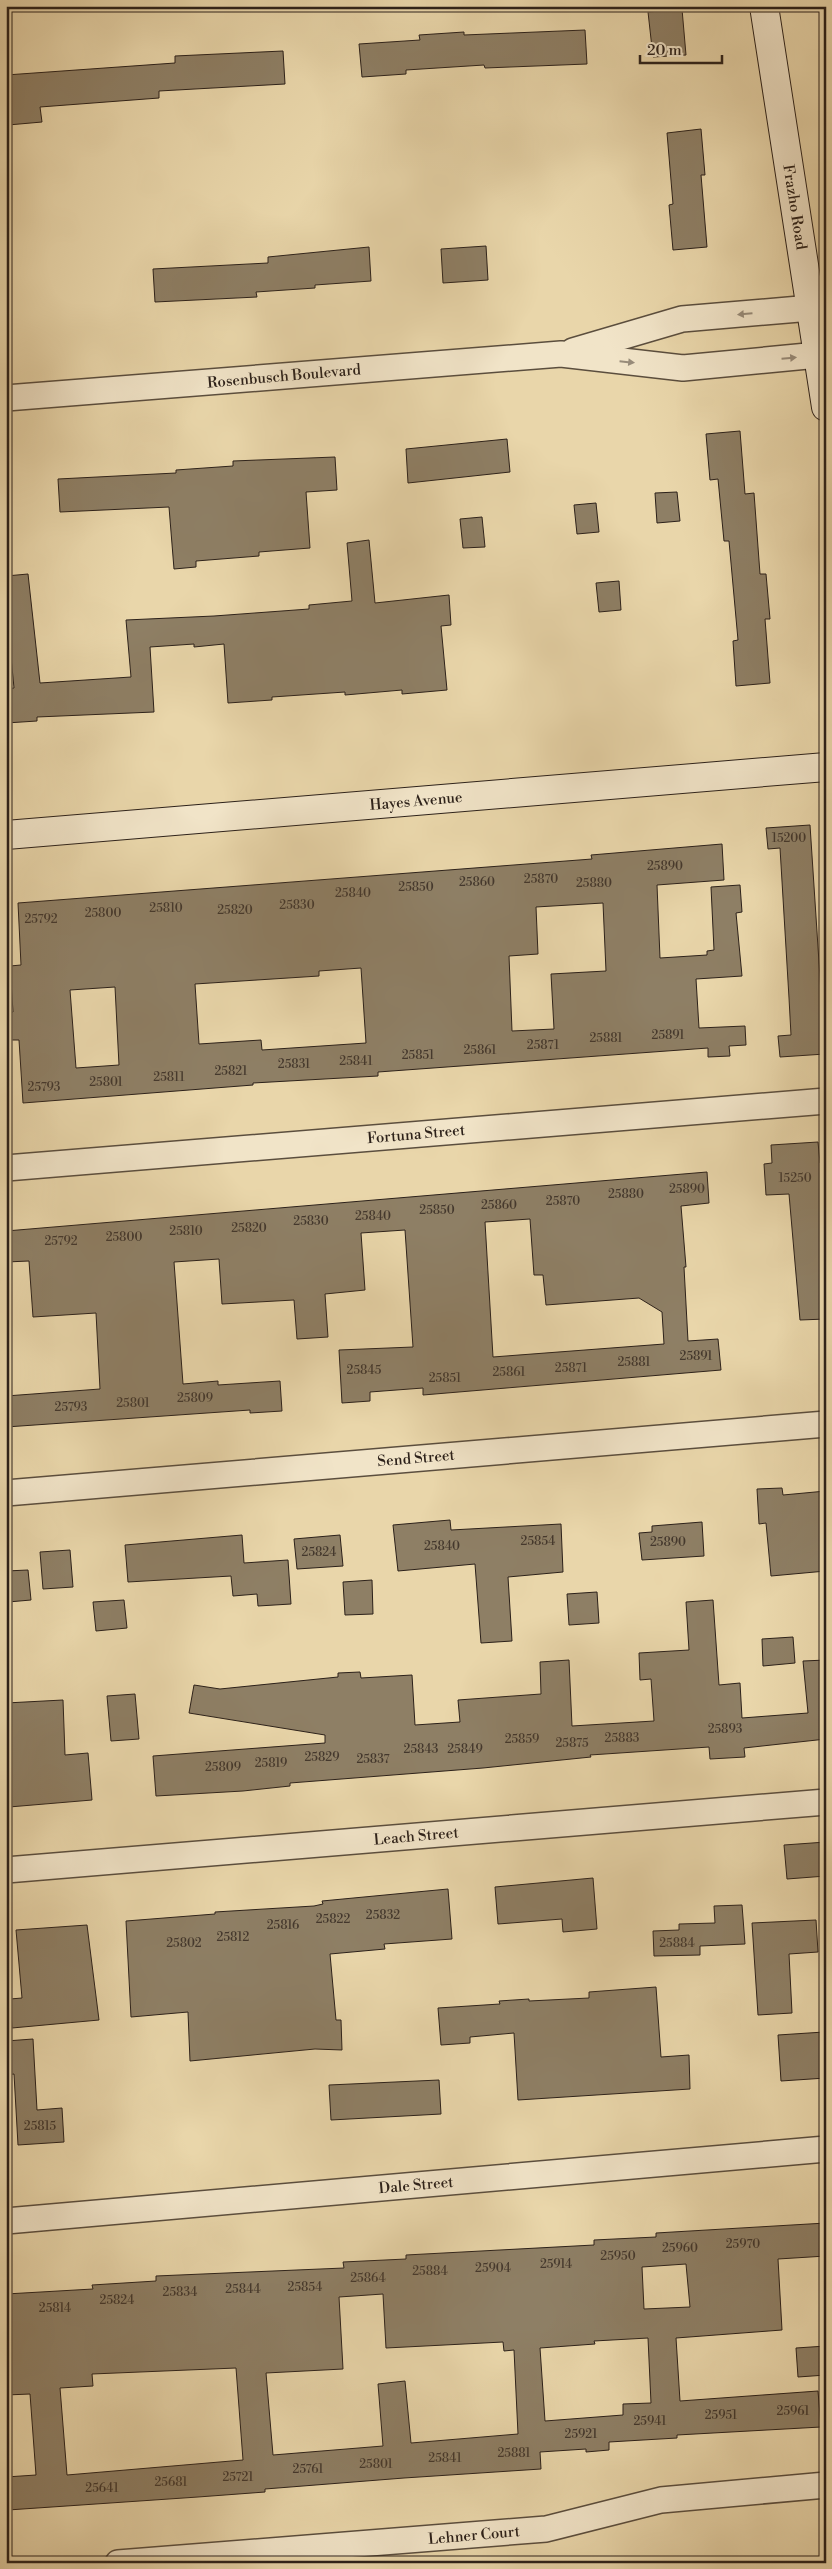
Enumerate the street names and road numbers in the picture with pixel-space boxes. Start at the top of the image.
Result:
street label: Frazho Road [778,163,811,252]
street label: Rosenbusch Boulevard [206,360,362,393]
street label: Hayes Avenue [369,788,463,815]
street label: Fortuna Street [366,1121,467,1148]
street label: Send Street [377,1446,456,1471]
street label: Leach Street [373,1823,460,1850]
street label: Dale Street [378,2173,455,2198]
street label: Lehner Court [427,2522,521,2549]

